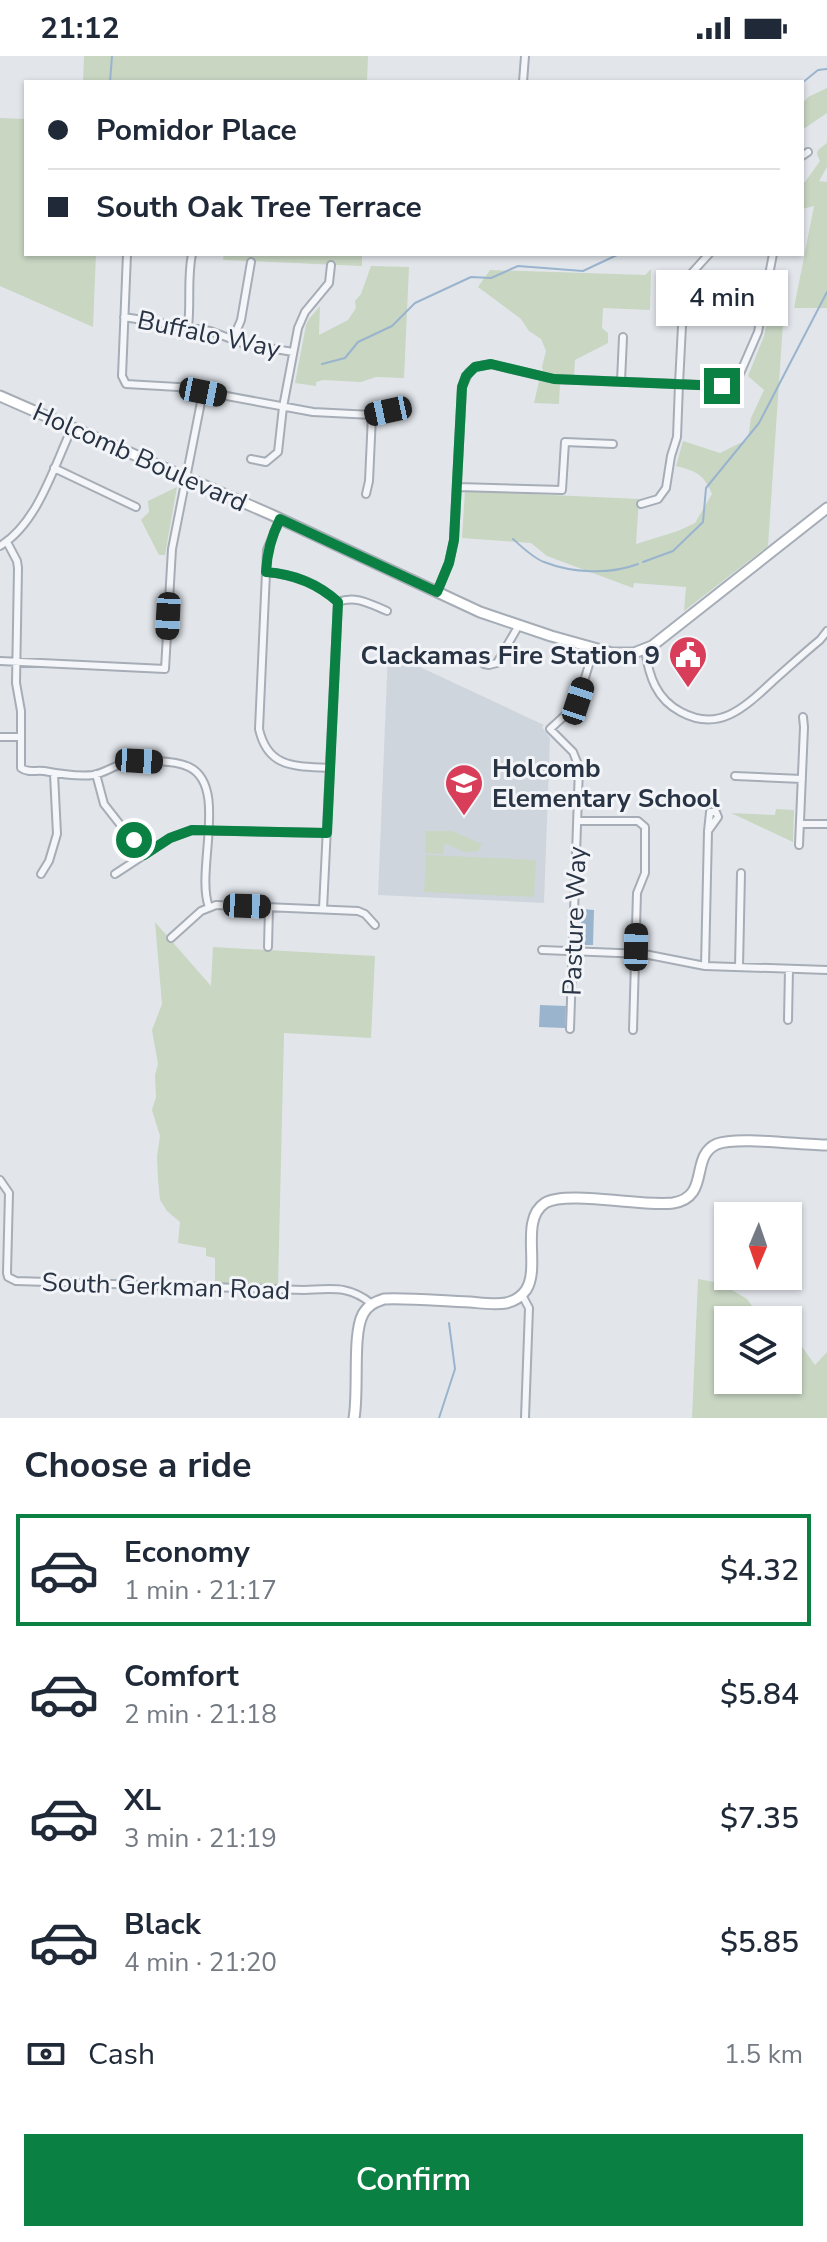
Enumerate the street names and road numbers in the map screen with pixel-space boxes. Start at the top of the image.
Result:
street label: Buffalo Way [134,302,284,367]
street label: Holcomb Boulevard [27,394,253,520]
street label: Pasture Way [554,845,595,996]
street label: South Gerkman Road [41,1265,291,1308]

